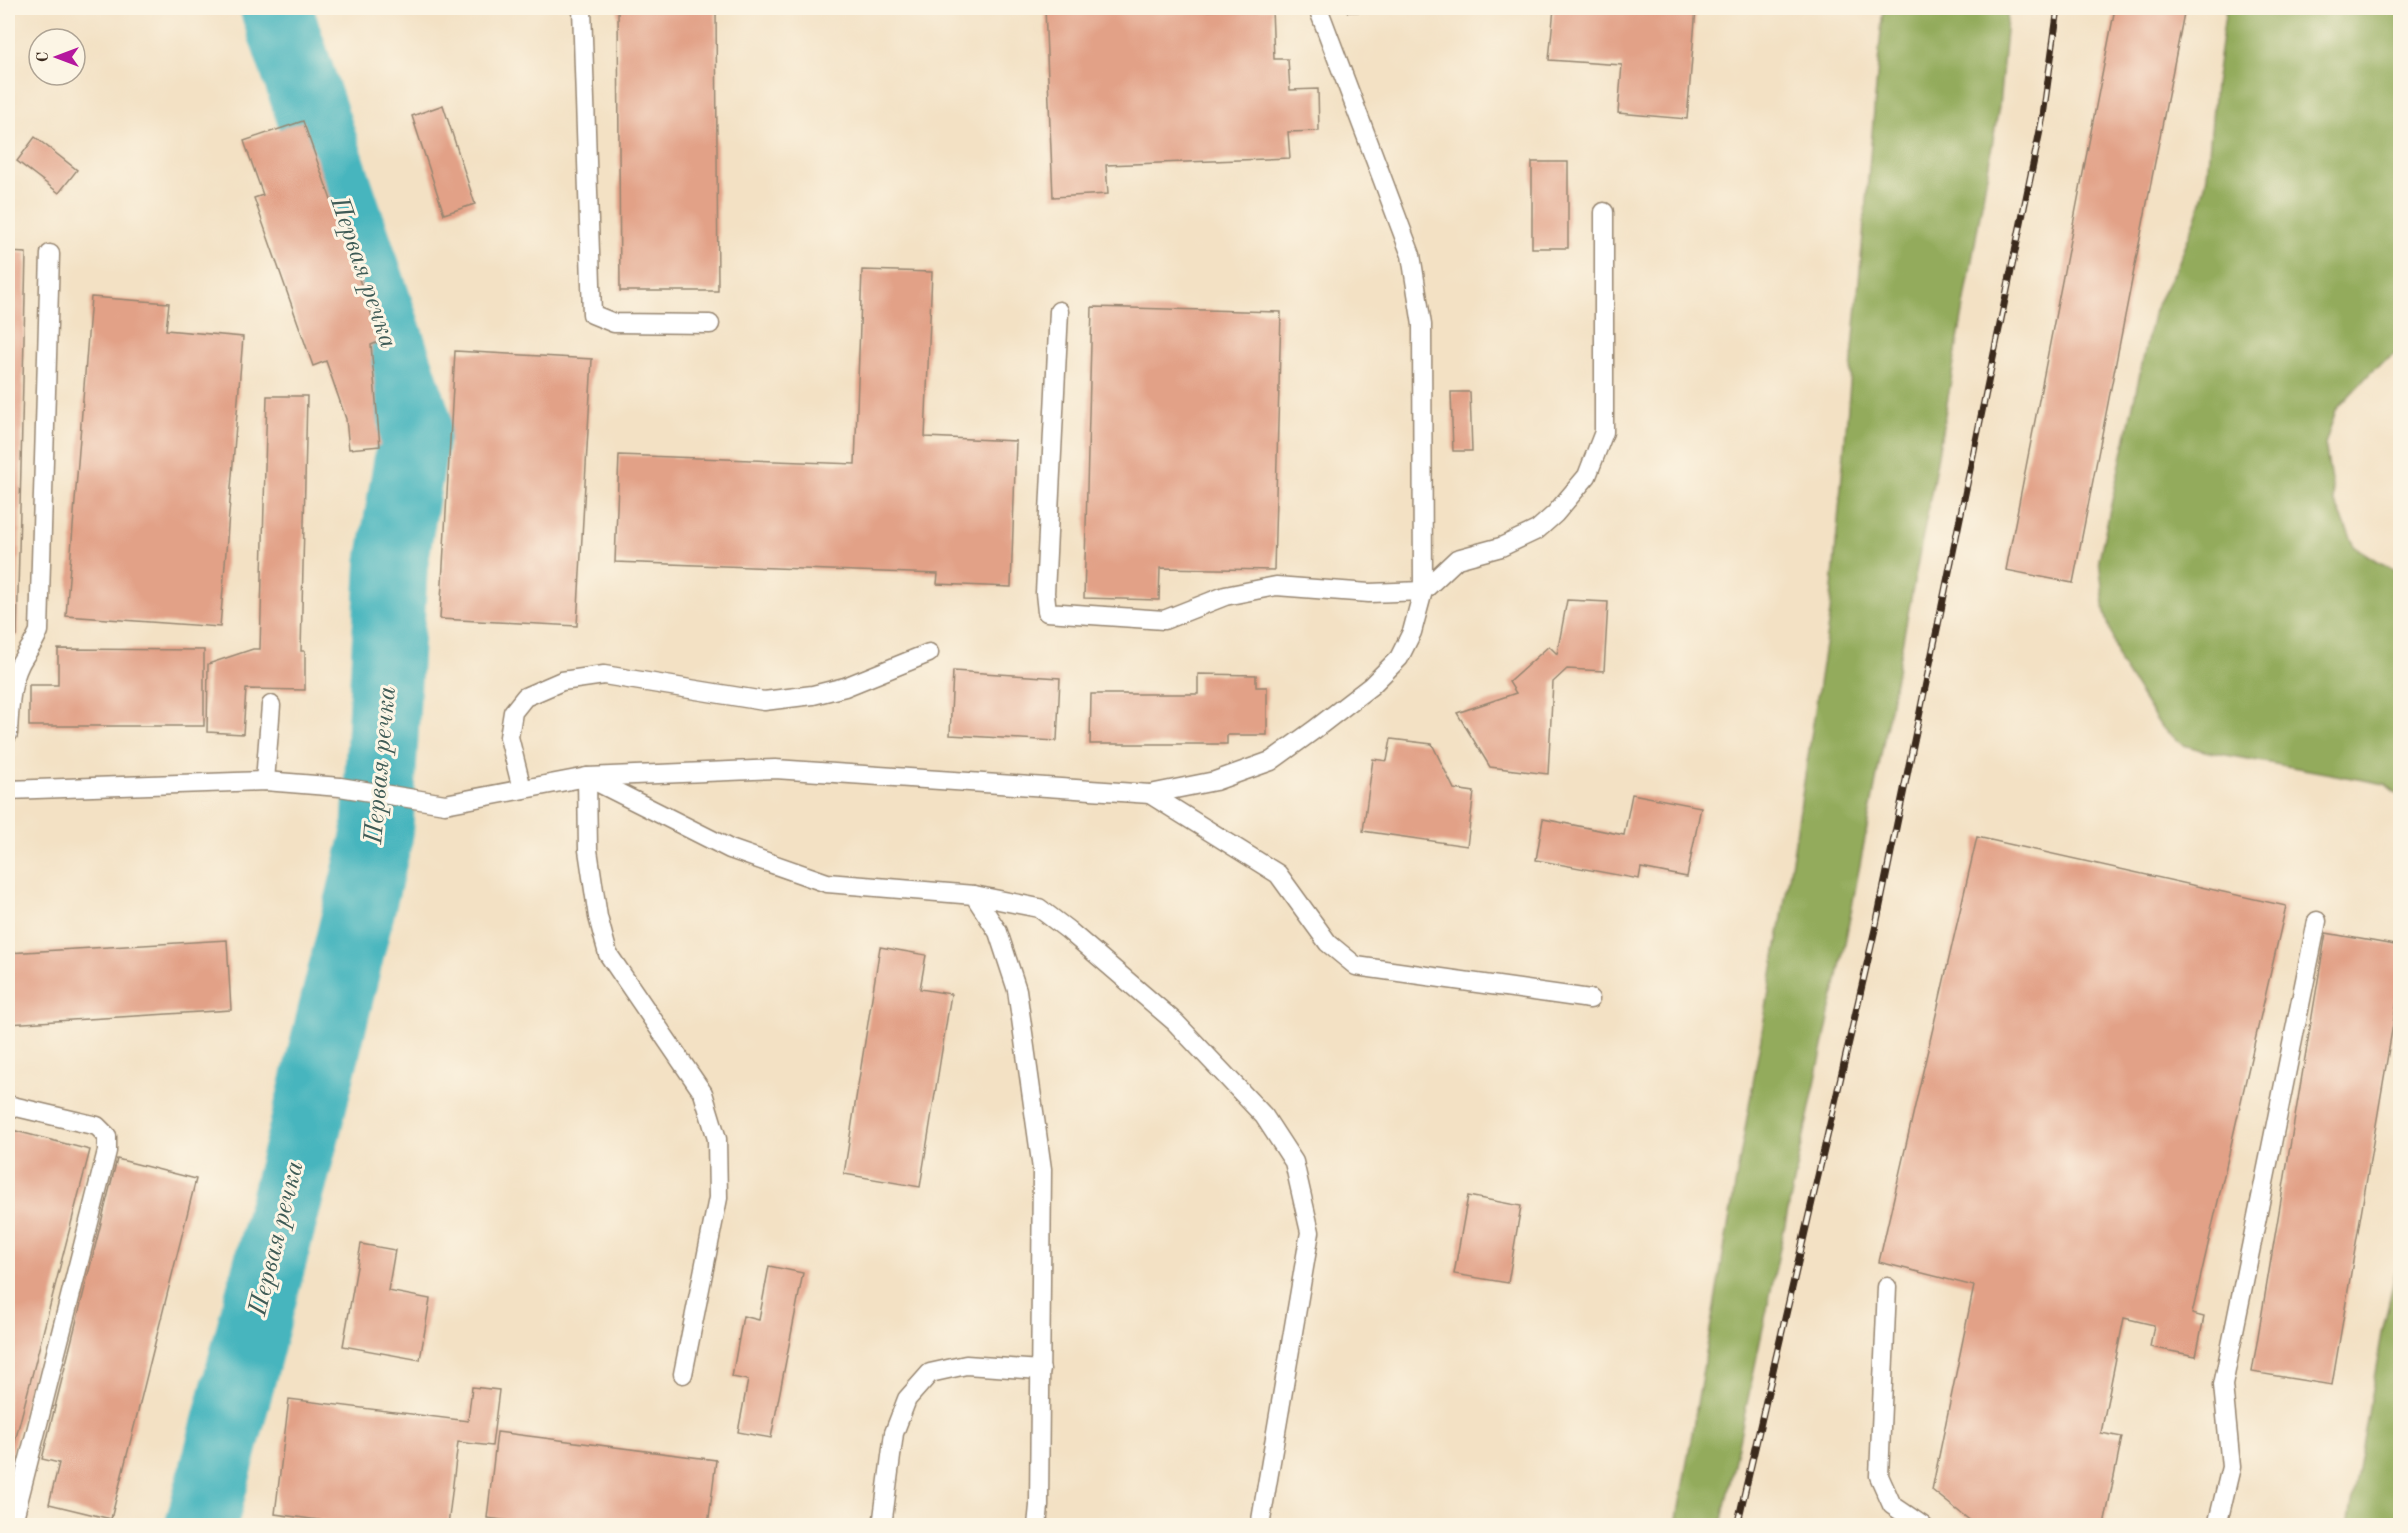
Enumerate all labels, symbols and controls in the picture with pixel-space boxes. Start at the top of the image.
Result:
north arrow [27,27,87,87]
text: С [36,52,52,62]
water label: Первая речка [325,192,401,352]
water label: Первая речка [361,685,401,846]
water label: Первая речка [245,1158,309,1320]

